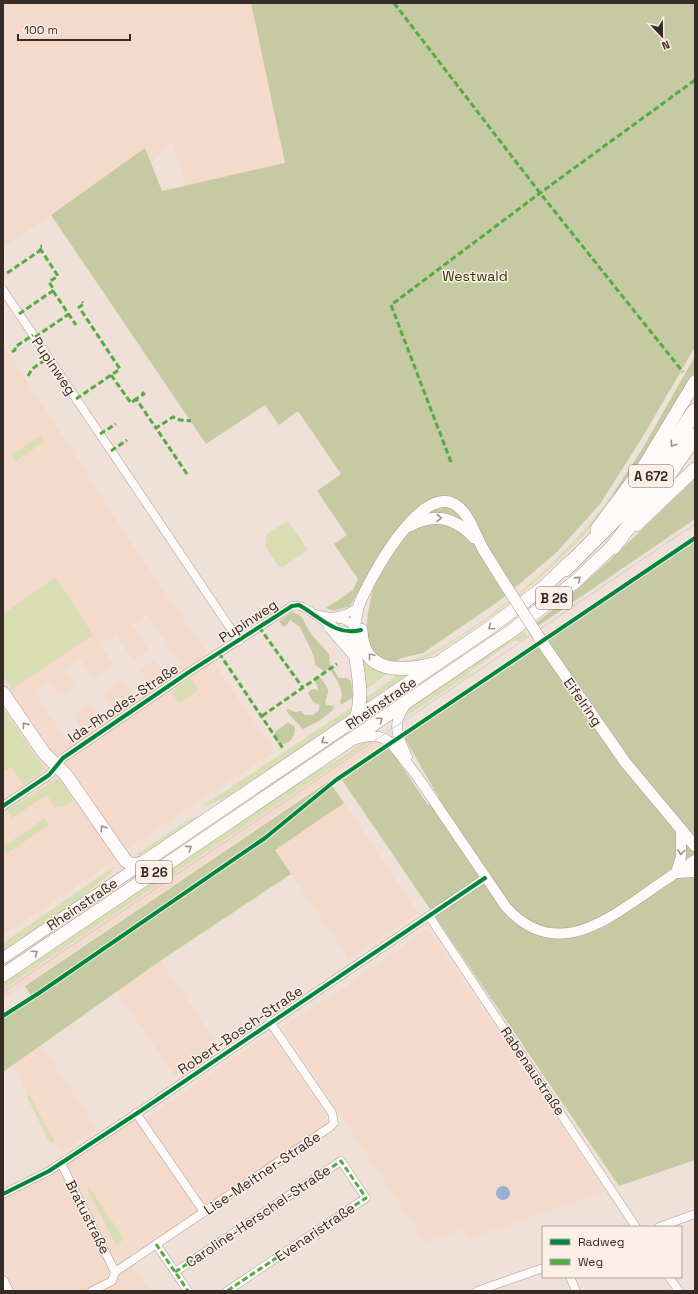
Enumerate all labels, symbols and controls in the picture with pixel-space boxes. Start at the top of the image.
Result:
scale bar [18,16,130,42]
north arrow [642,16,682,56]
text: 100 m [24,22,58,38]
text: N [660,37,672,53]
park label: Westwald [442,267,508,285]
street label: Pupinweg [28,333,80,399]
one-way arrow [670,440,678,447]
road number: A 672 [629,465,673,487]
one-way arrow [436,514,442,523]
one-way arrow [573,576,581,583]
road number: B 26 [536,587,572,609]
street label: Pupinweg [215,595,281,647]
one-way arrow [488,622,495,630]
one-way arrow [368,654,375,661]
street label: Ida-Rhodes-Straße [64,659,182,747]
street label: Rheinstraße [342,673,420,733]
street label: Eifelring [560,674,606,730]
one-way arrow [375,718,382,725]
one-way arrow [23,722,30,729]
one-way arrow [321,736,328,744]
one-way arrow [100,825,108,832]
one-way arrow [185,845,192,853]
one-way arrow [677,849,686,855]
road number: B 26 [136,861,172,883]
street label: Rheinstraße [43,874,121,934]
one-way arrow [31,950,38,958]
street label: Robert-Bosch-Straße [174,982,306,1078]
street label: Rabenaustraße [497,1023,569,1119]
street label: Lise-Meitner-Straße [200,1127,324,1219]
street label: Caroline-Herschel-Straße [182,1161,334,1271]
street label: Bratustraße [62,1177,114,1257]
street label: Evenaristraße [272,1199,358,1265]
legend [542,1226,682,1278]
text: Radweg [578,1234,624,1250]
text: Weg [578,1254,603,1270]

